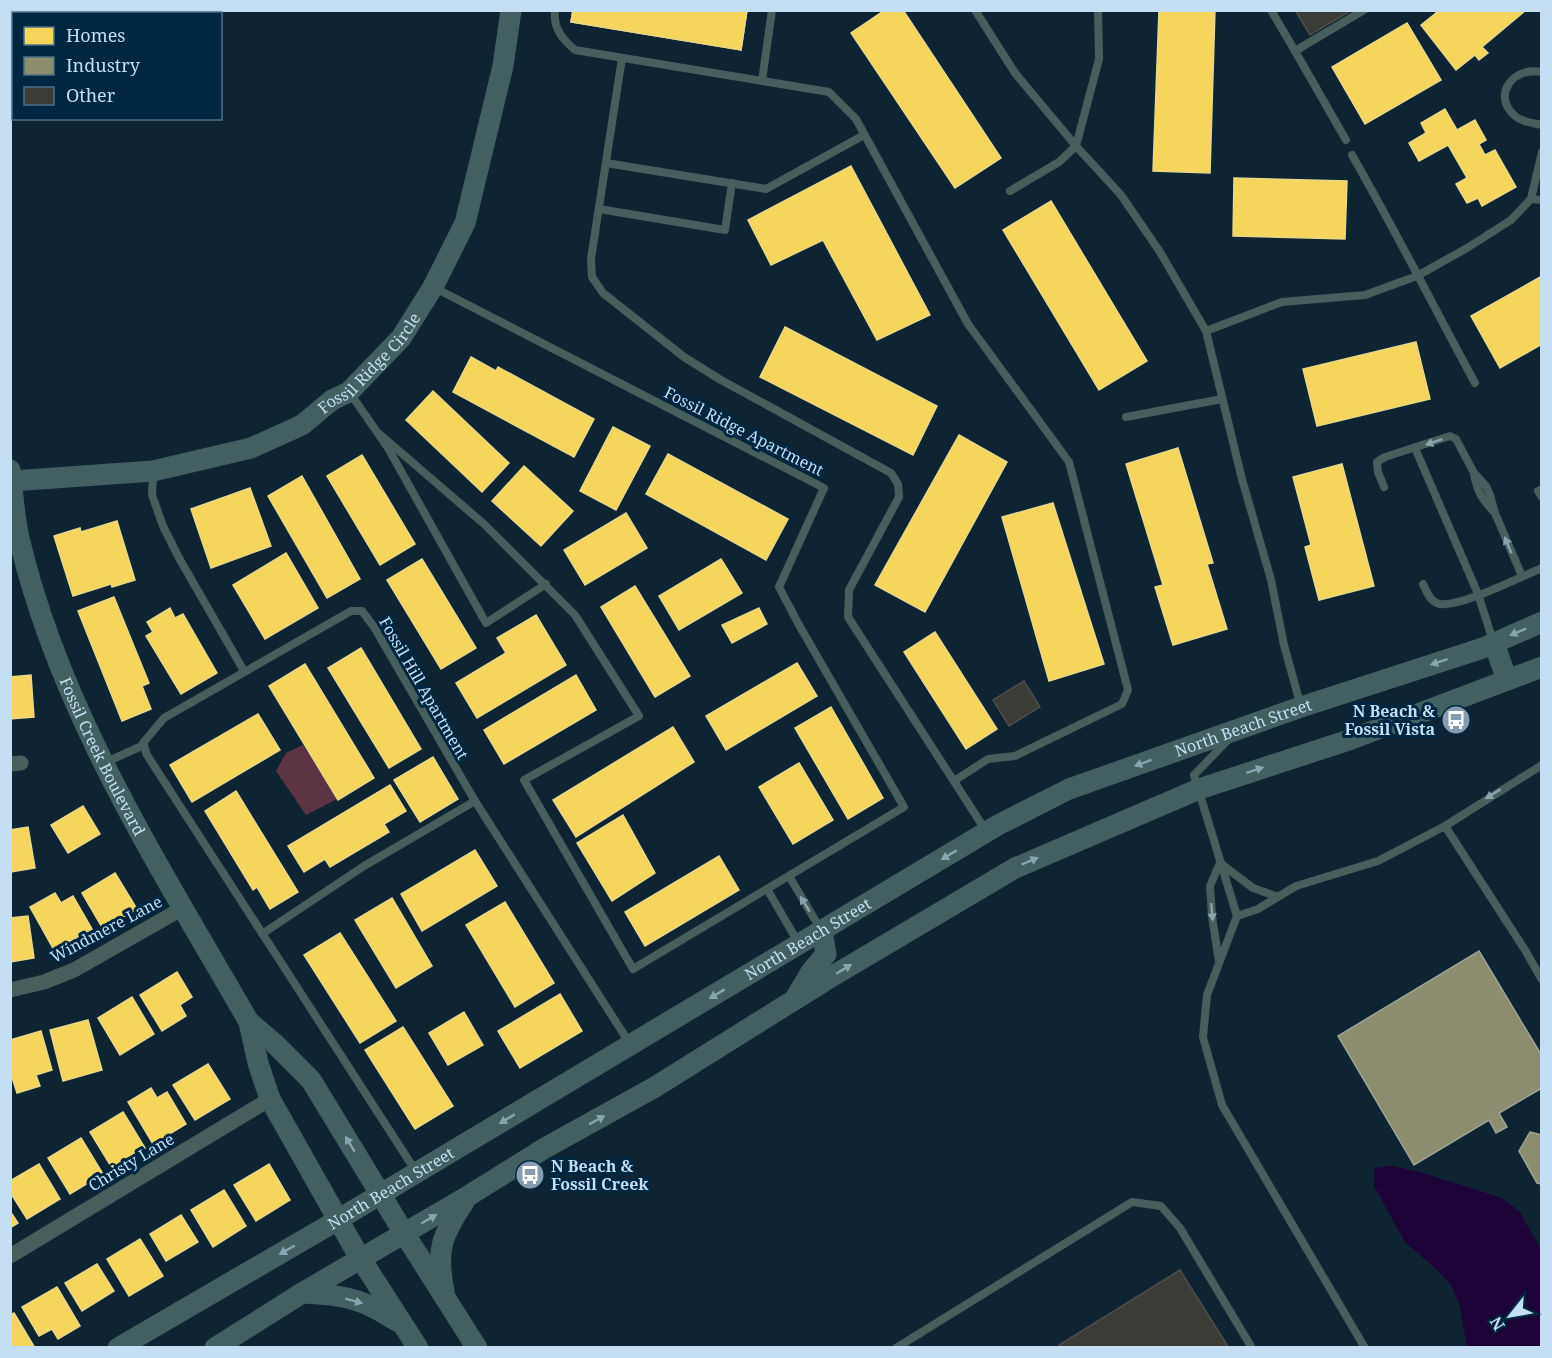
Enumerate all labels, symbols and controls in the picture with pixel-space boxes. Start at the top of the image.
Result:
legend [12,12,222,120]
text: Homes [66,23,125,47]
text: Industry [66,53,141,77]
text: Other [66,83,116,107]
street label: Fossil Ridge Circle [313,308,425,419]
street label: Fossil Ridge Apartment [660,381,828,481]
one-way arrow [1425,437,1443,447]
one-way arrow [1503,536,1512,554]
street label: Fossil Hill Apartment [374,613,474,764]
one-way arrow [1508,627,1526,637]
one-way arrow [1430,658,1448,667]
street label: Fossil Creek Boulevard [55,674,151,840]
street label: North Beach Street [1172,693,1315,762]
place label: N Beach & Fossil Vista [1344,700,1435,740]
bus stop icon: N Beach & Fossil Vista [1440,704,1472,736]
one-way arrow [1134,758,1152,768]
one-way arrow [1246,765,1264,775]
one-way arrow [1485,789,1501,800]
one-way arrow [941,849,957,860]
one-way arrow [1022,856,1040,866]
street label: Windmere Lane [46,890,166,968]
street label: North Beach Street [740,892,875,985]
one-way arrow [800,896,811,912]
one-way arrow [1207,902,1217,921]
one-way arrow [836,964,852,975]
one-way arrow [709,988,725,999]
one-way arrow [498,1114,515,1124]
one-way arrow [588,1115,605,1125]
street label: Christy Lane [84,1128,178,1196]
one-way arrow [345,1136,356,1152]
street label: North Beach Street [323,1142,458,1235]
place label: N Beach & Fossil Creek [551,1155,649,1195]
bus stop icon: N Beach & Fossil Creek [514,1159,546,1191]
one-way arrow [421,1214,438,1224]
one-way arrow [278,1245,295,1255]
north arrow [1480,1286,1540,1346]
one-way arrow [346,1297,364,1306]
text: N [1484,1312,1510,1335]

